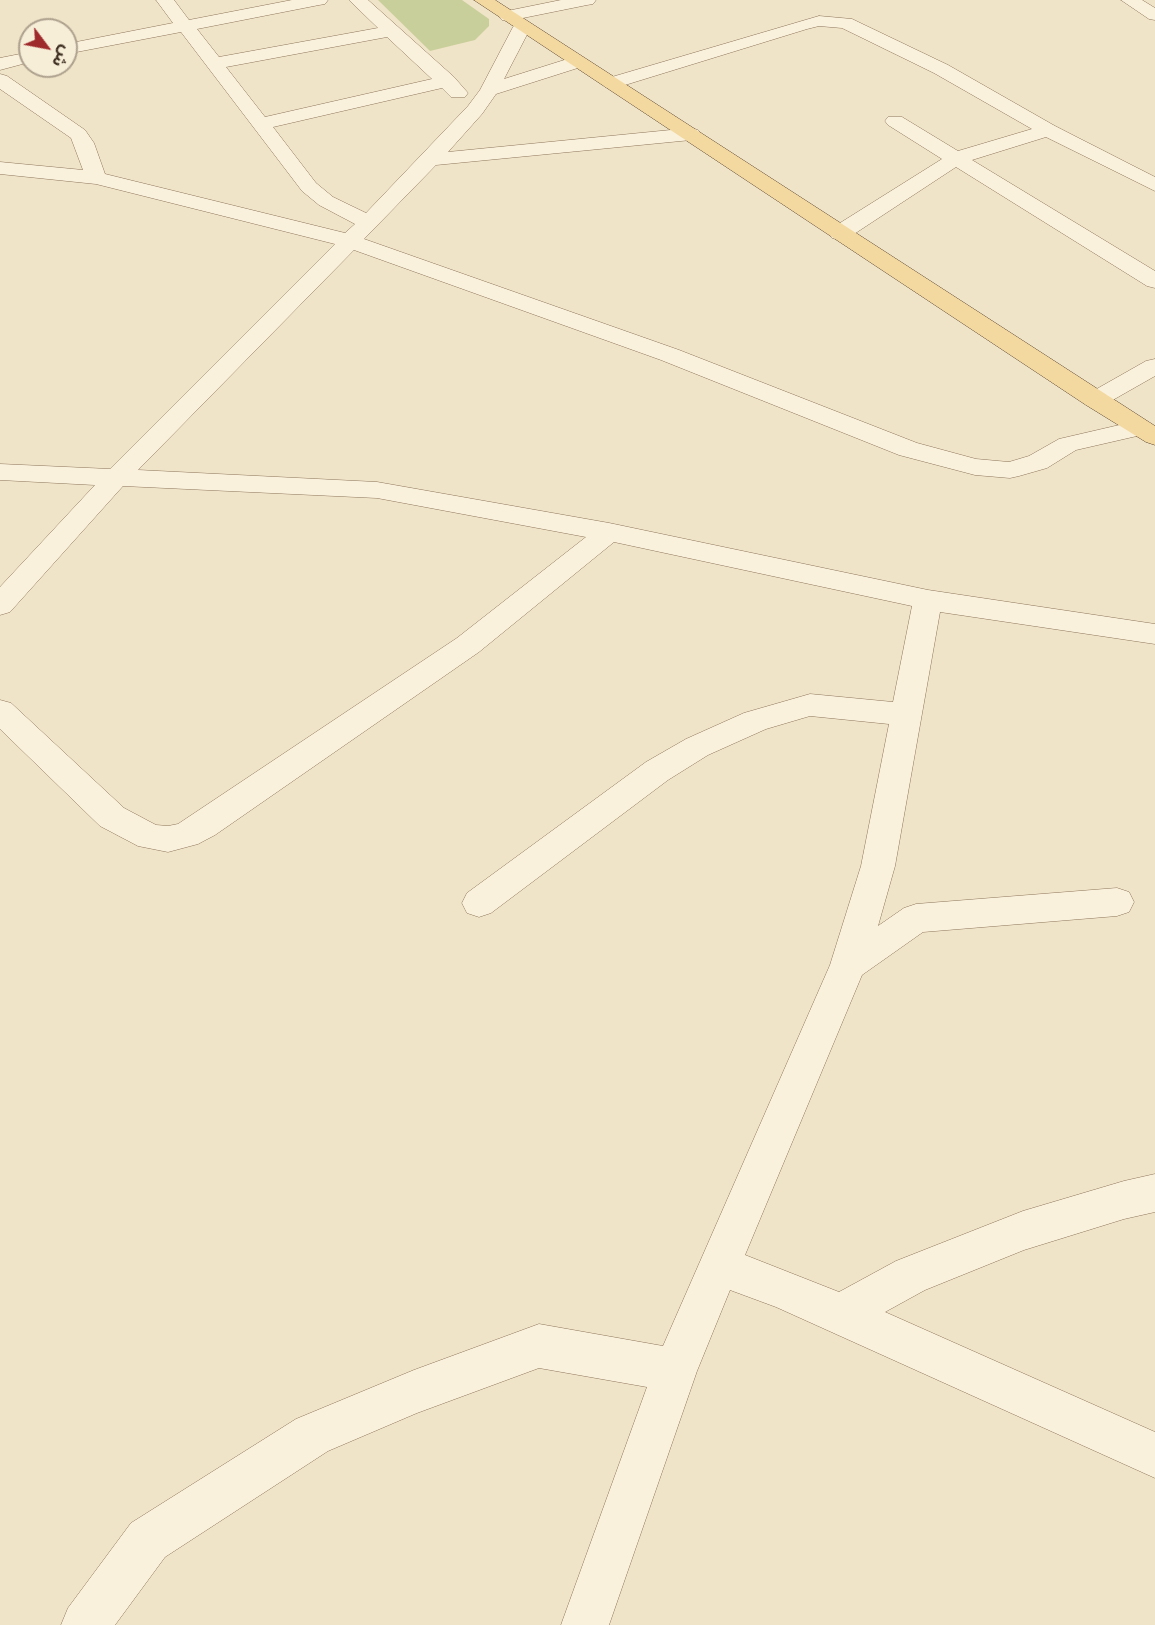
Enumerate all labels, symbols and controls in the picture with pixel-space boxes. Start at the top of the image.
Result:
north arrow [18,18,78,78]
text: ش [49,43,75,71]

